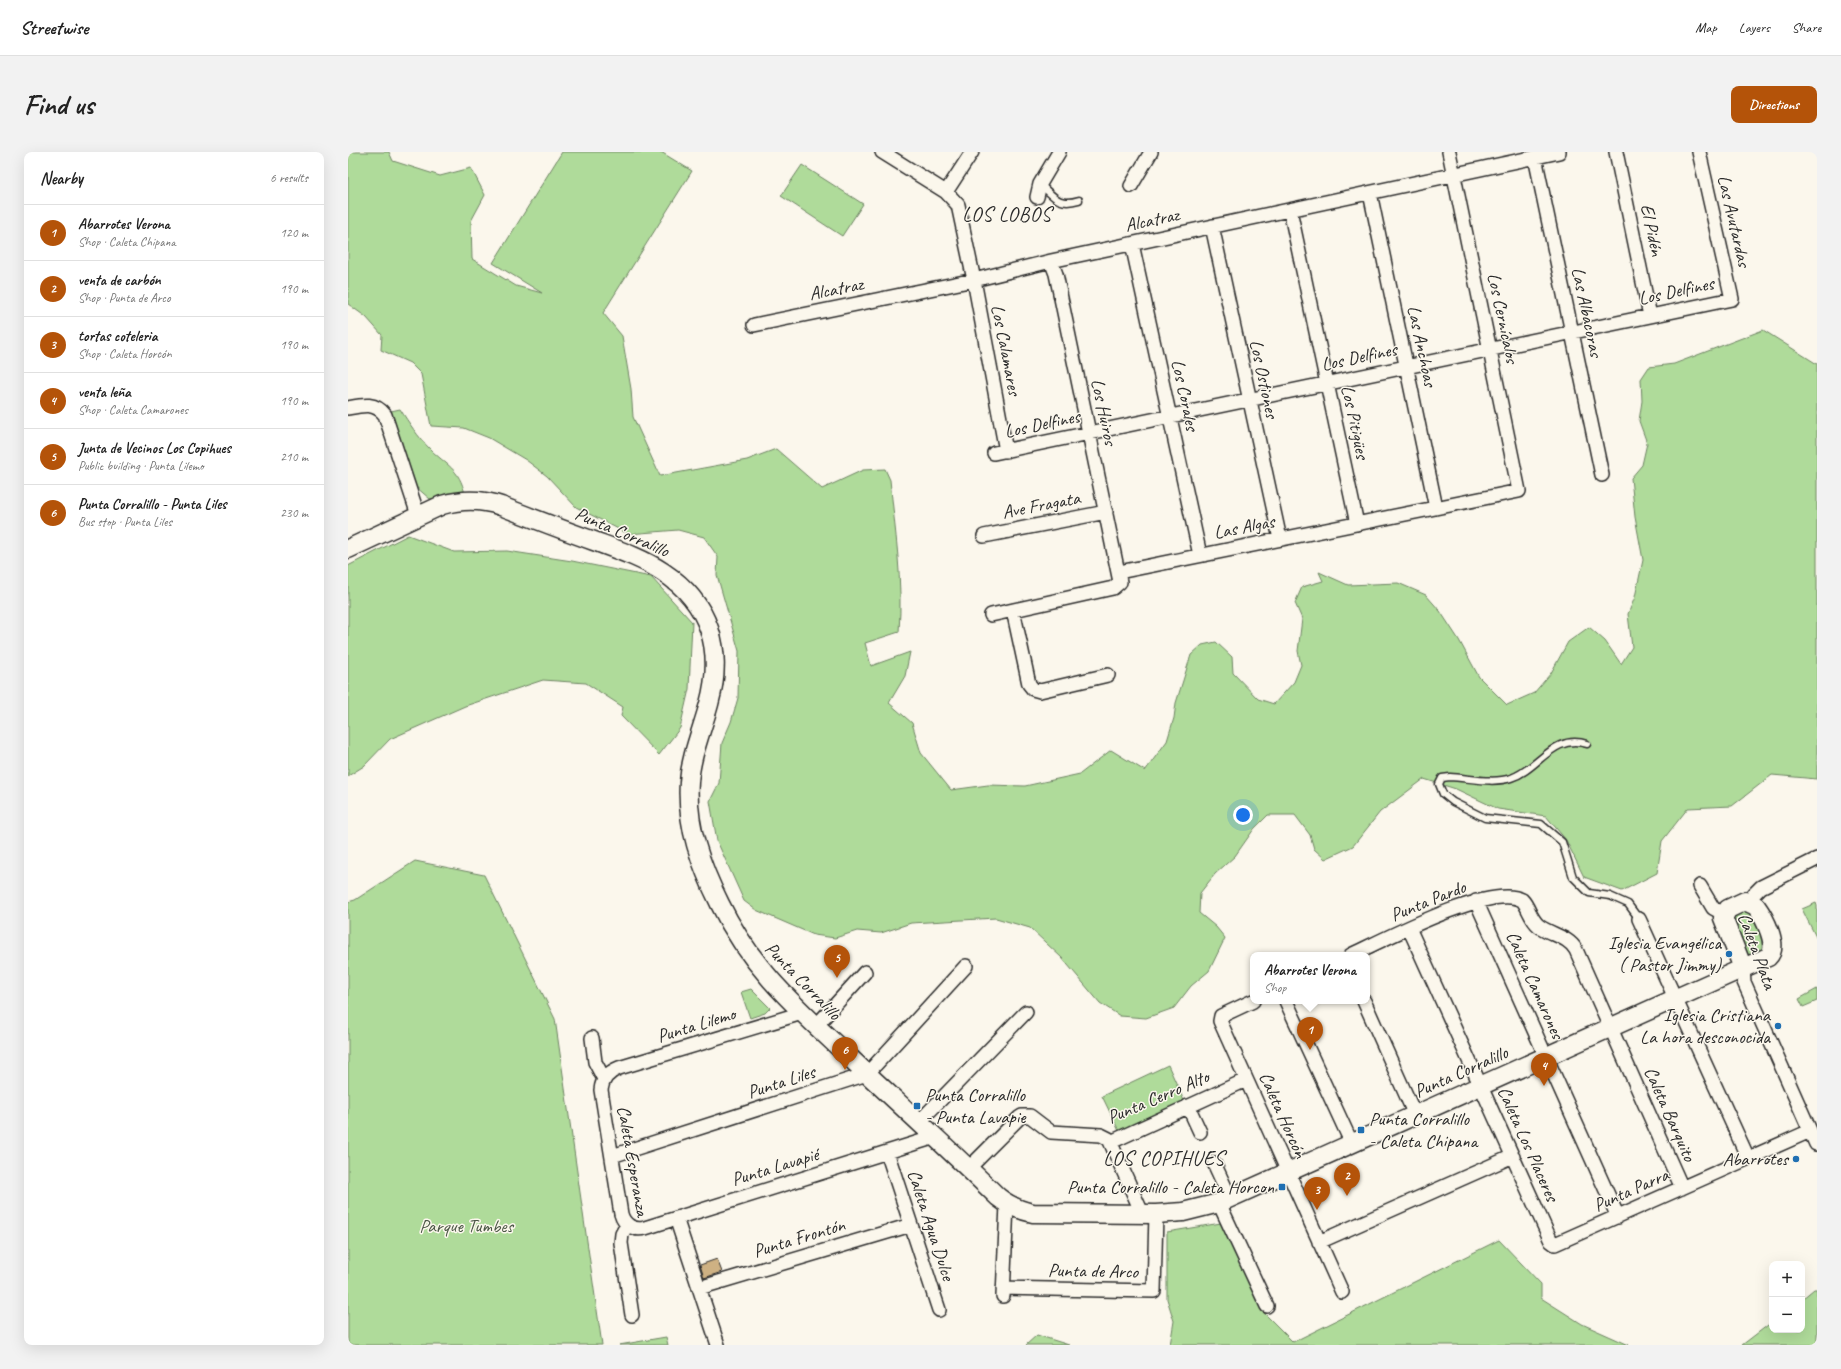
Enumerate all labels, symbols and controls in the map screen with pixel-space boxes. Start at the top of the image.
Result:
text: Streetwise [20,16,88,40]
text: Map [1695,19,1717,36]
text: Layers [1739,19,1770,36]
text: Share [1792,19,1821,36]
button: Directions [1731,86,1817,123]
text: Find us [24,87,94,122]
text: Nearby [40,168,83,189]
text: 6 results [270,170,308,186]
street label: Las Avutardas [1712,173,1757,271]
district label: LOS LOBOS [962,202,1055,227]
street label: Alcatraz [1123,202,1183,237]
street label: El Pidén [1635,202,1669,259]
text: Abarrotes Verona [78,215,170,234]
text: 1 [50,225,56,241]
text: 120 m [280,225,308,241]
text: Shop · Caleta Chipana [78,234,176,250]
street label: Las Albacoras [1566,265,1609,361]
text: venta de carbón [78,271,161,290]
street label: Los Cernícalos [1482,271,1525,367]
street label: Los Delfines [1636,271,1718,311]
street label: Alcatraz [807,272,867,306]
text: 2 [50,281,56,297]
text: 190 m [280,281,308,297]
text: Shop · Punta de Arco [78,290,171,306]
street label: Los Calamares [985,303,1027,399]
street label: Las Anchoas [1402,303,1443,390]
text: tortas coteleria [78,327,157,346]
text: 3 [50,337,56,353]
text: 190 m [280,337,308,353]
street label: Los Delfines [1319,337,1401,377]
street label: Los Ostiones [1244,338,1284,422]
text: Shop · Caleta Horcón [78,346,172,362]
street label: Los Corales [1166,357,1205,435]
street label: Los Huiros [1085,377,1123,449]
text: venta leña [78,383,131,402]
street label: Los Pitigües [1335,383,1375,463]
text: 4 [50,393,56,409]
text: 190 m [280,393,308,409]
text: Shop · Caleta Camarones [78,402,188,418]
street label: Los Delfines [1002,404,1084,444]
text: Junta de Vecinos Los Copihues [78,439,231,458]
text: 5 [50,449,56,465]
text: 210 m [280,449,308,465]
text: Public building · Punta Lilemo [78,458,204,474]
street label: Ave Fragata [1000,485,1084,524]
text: Punta Corralillo - Punta Liles [78,495,227,514]
street label: Punta Corralillo [571,501,674,563]
text: 6 [50,505,56,521]
text: 230 m [280,505,308,521]
street label: Las Algas [1212,509,1279,545]
text: Bus stop · Punta Liles [78,514,172,530]
your location [1233,805,1253,825]
street label: Punta Pardo [1387,875,1470,927]
street label: Caleta Plata [1732,910,1782,994]
street label: Caleta Camarones [1501,927,1570,1044]
place label: Iglesia Evangélica ( Pastor Jimmy) [1608,931,1723,977]
street label: Punta Corralillo [760,937,847,1026]
pin: 5 [824,945,850,978]
marker: Iglesia Evangélica ( Pastor Jimmy) [1724,949,1734,959]
popup [1250,952,1370,1004]
text: Abarrotes Verona [1264,961,1356,980]
text: Shop [1264,980,1286,996]
street label: Punta Lilemo [654,1001,740,1048]
place label: Iglesia Cristiana La hora desconocida [1640,1003,1772,1049]
pin: 1 [1297,1017,1323,1050]
marker: Iglesia Cristiana La hora desconocida [1773,1021,1783,1031]
pin: 6 [832,1037,858,1070]
street label: Punta Corralillo [1410,1040,1513,1103]
pin: 4 [1531,1053,1557,1086]
street label: Punta Liles [744,1059,820,1104]
street label: Caleta Barquito [1638,1063,1702,1166]
street label: Punta Cerro Alto [1103,1064,1215,1129]
street label: Caleta Horcón [1253,1068,1313,1162]
place label: Punta Corralillo - Punta Lavapie [925,1083,1027,1129]
street label: Caleta Los Placeres [1492,1083,1565,1208]
marker: Punta Corralillo - Punta Lavapie [912,1101,922,1111]
street label: Caleta Esperanza [611,1104,655,1220]
place label: Punta Corralillo - Caleta Chipana [1369,1107,1480,1153]
marker: Punta Corralillo - Caleta Chipana [1356,1125,1366,1135]
street label: Punta Lavapié [729,1142,824,1192]
district label: LOS COPIHUES [1103,1146,1228,1171]
place label: Abarrotes [1723,1147,1790,1171]
marker: Abarrotes [1791,1154,1801,1164]
street label: Punta Parra [1590,1162,1674,1217]
pin: 2 [1334,1163,1360,1196]
street label: Caleta Agua Dulce [902,1167,961,1285]
place label: Punta Corralillo - Caleta Horcon [1067,1175,1274,1199]
pin: 3 [1304,1177,1330,1210]
marker: Punta Corralillo - Caleta Horcon [1277,1182,1287,1192]
street label: Punta Frontón [750,1213,848,1263]
park label: Parque Tumbes [419,1214,514,1238]
street label: Punta de Arco [1048,1258,1140,1284]
map controls [1769,1261,1805,1333]
button: + [1769,1261,1805,1297]
button: − [1769,1297,1805,1333]

